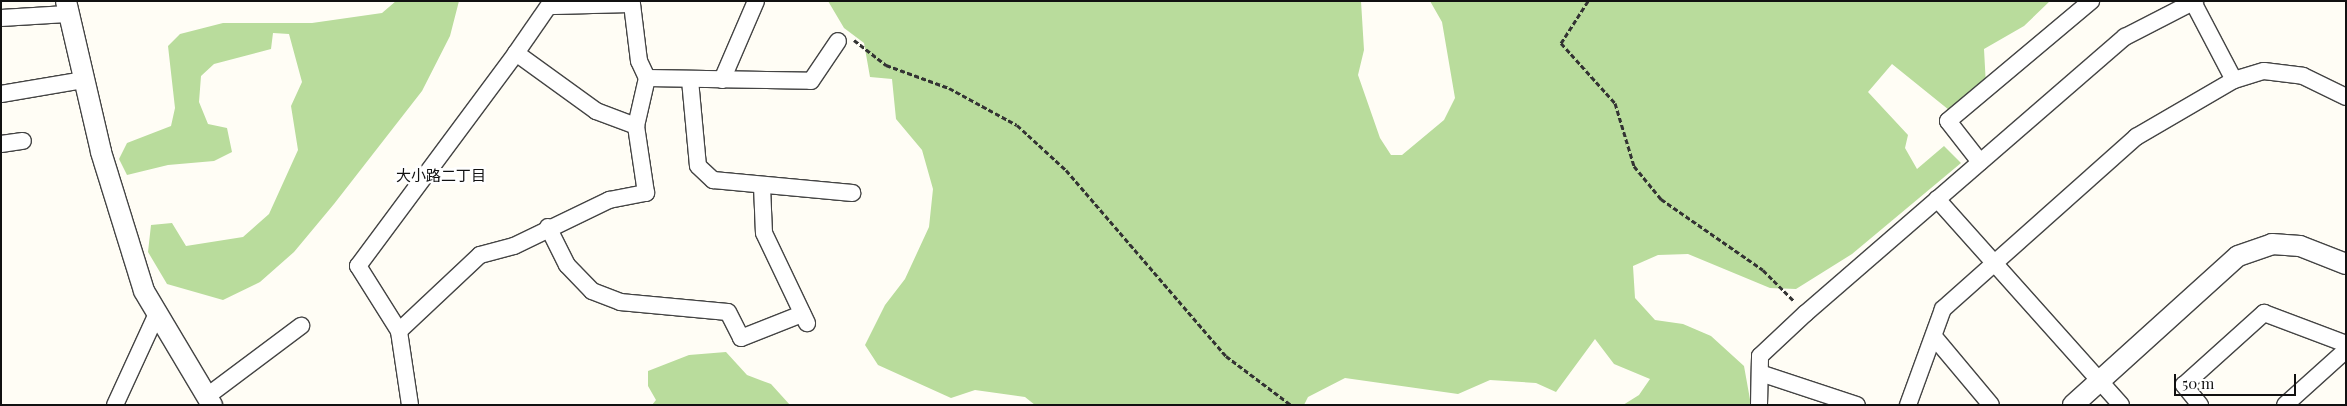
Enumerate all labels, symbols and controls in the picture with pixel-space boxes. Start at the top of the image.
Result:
district label: 大小路二丁目 [396,167,486,185]
scale bar [2177,364,2300,396]
text: 50 m [2182,373,2214,393]

